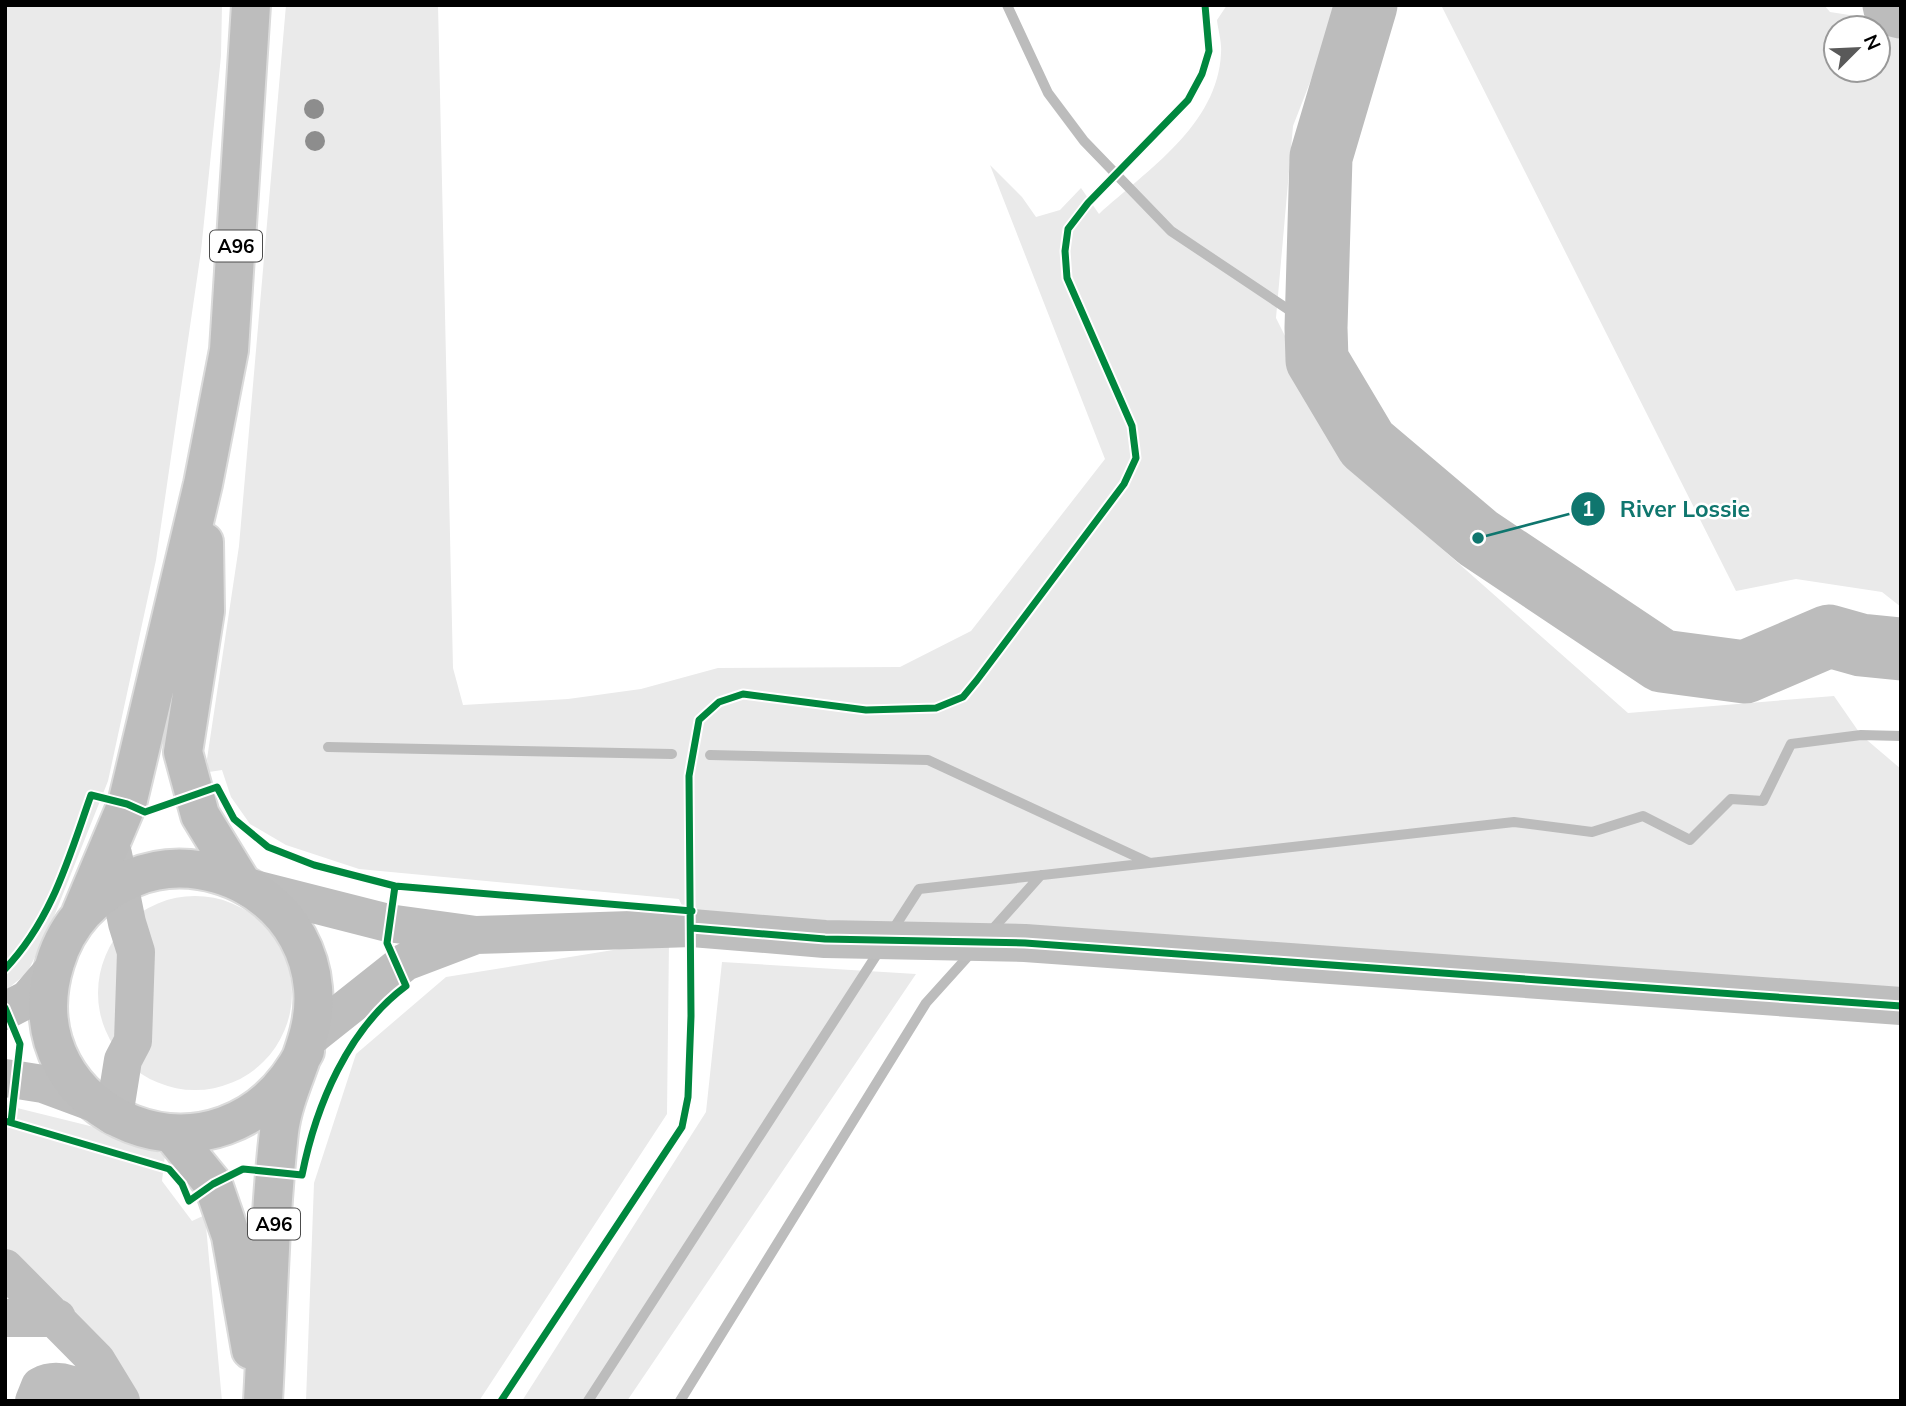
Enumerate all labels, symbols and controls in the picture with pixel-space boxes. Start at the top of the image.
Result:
north arrow [1822,14,1892,84]
text: N [1859,31,1886,54]
road number: A96 [210,230,262,262]
callout: River Lossie [1570,487,1764,531]
text: River Lossie [1620,494,1750,523]
text: 1 [1582,495,1594,521]
road number: A96 [248,1208,300,1240]

